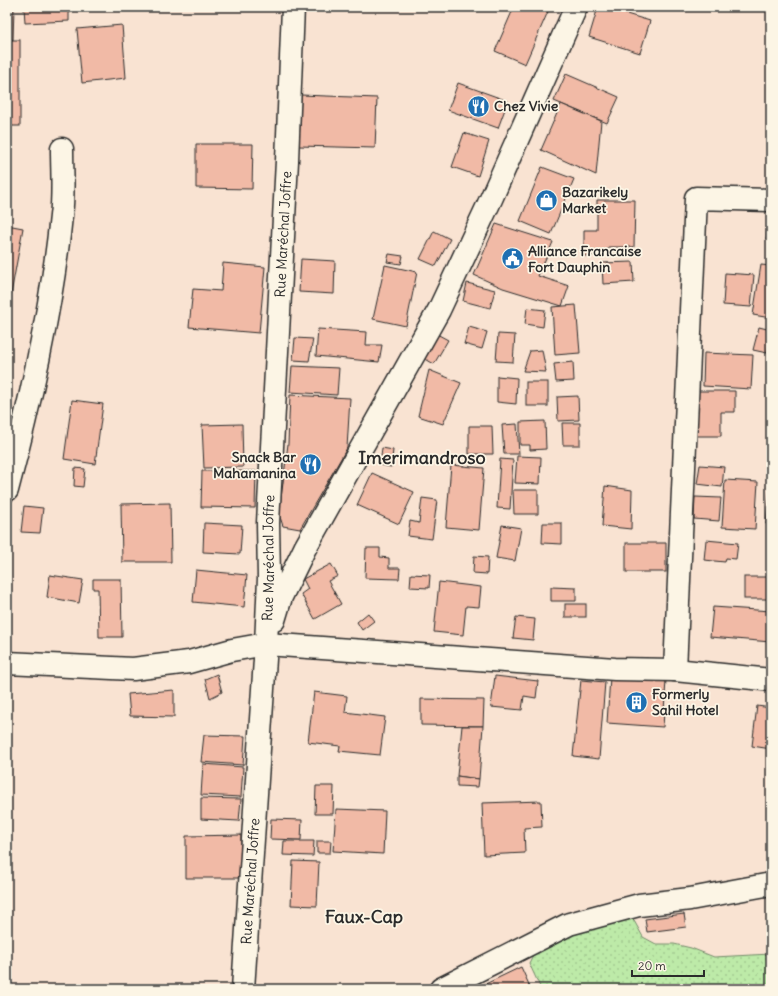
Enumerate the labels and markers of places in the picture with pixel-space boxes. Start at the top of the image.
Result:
restaurant icon: Chez Vivie [465,93,491,119]
place label: Chez Vivie [494,97,559,115]
place label: Bazarikely Market [562,183,628,217]
shop icon: Bazarikely Market [534,187,560,213]
place label: Alliance Francaise Fort Dauphin [528,242,642,276]
public building icon: Alliance Francaise Fort Dauphin [500,246,526,272]
place label: Snack Bar Mahamanina [213,448,296,482]
restaurant icon: Snack Bar Mahamanina [298,452,324,478]
place label: Formerly Sahil Hotel [652,685,719,719]
building icon: Formerly Sahil Hotel [624,689,650,715]

